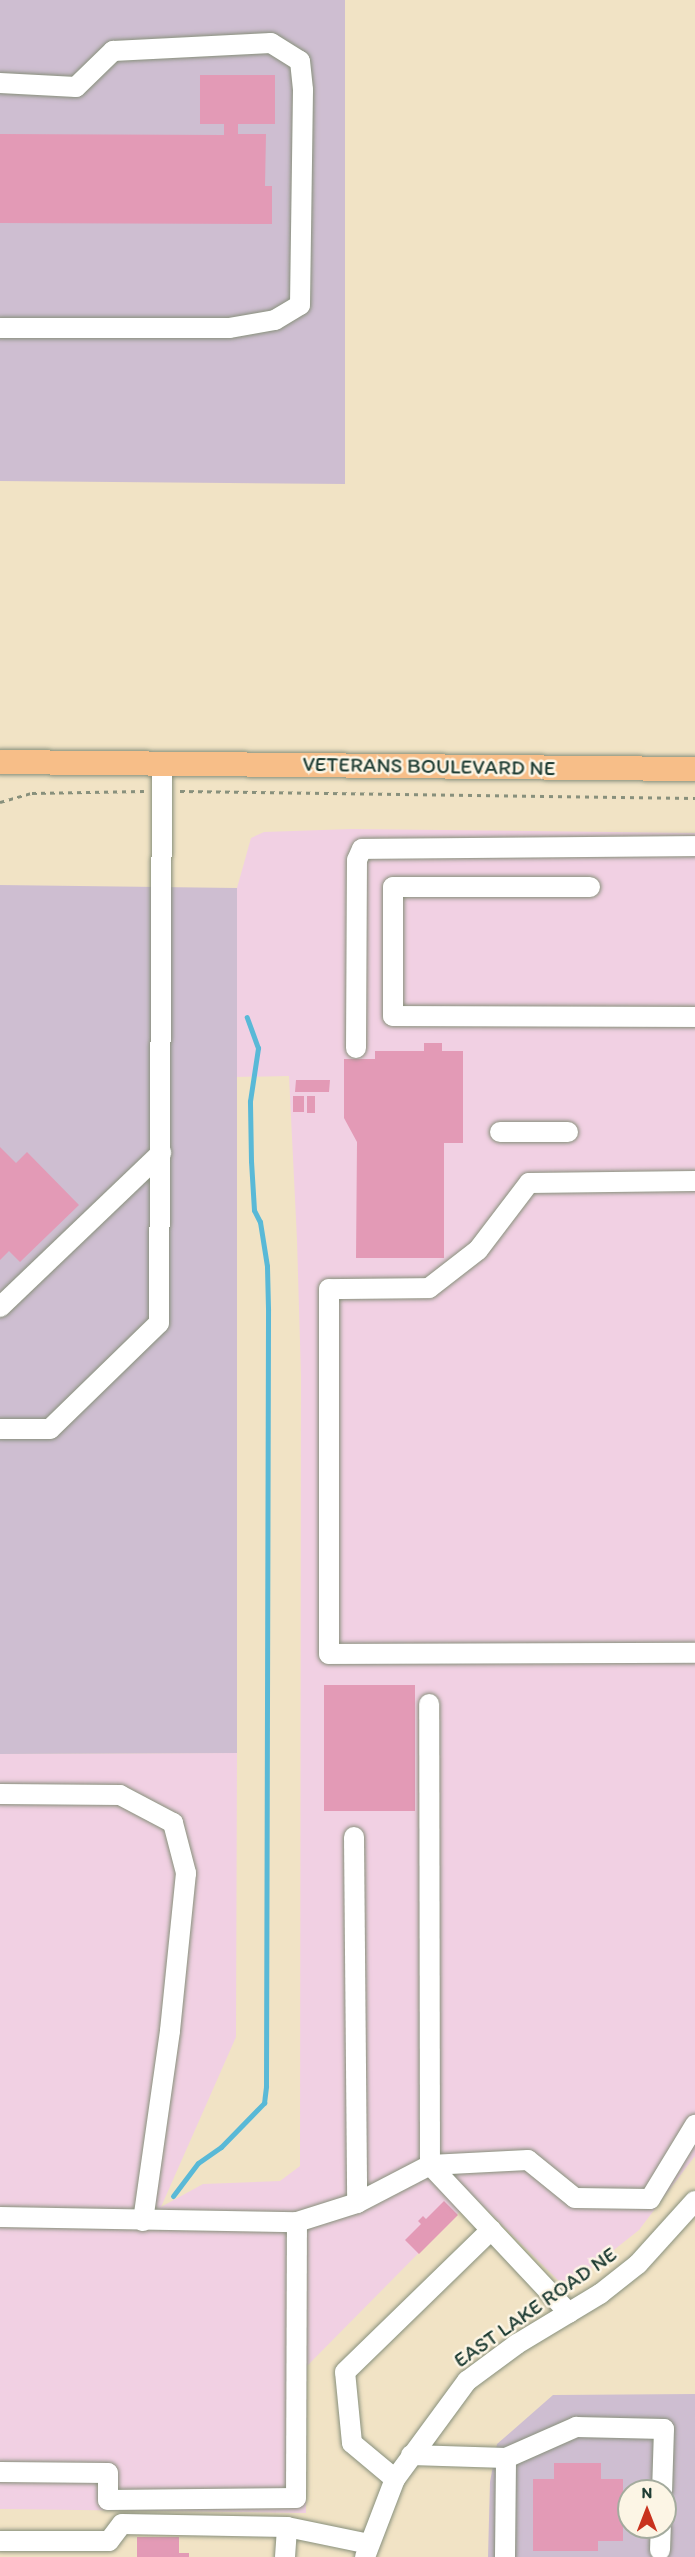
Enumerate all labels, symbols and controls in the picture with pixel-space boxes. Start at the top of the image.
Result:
street label: VETERANS BOULEVARD NE [303,751,555,781]
street label: EAST LAKE ROAD NE [449,2242,621,2372]
north arrow [617,2479,677,2539]
text: N [642,2483,652,2502]

